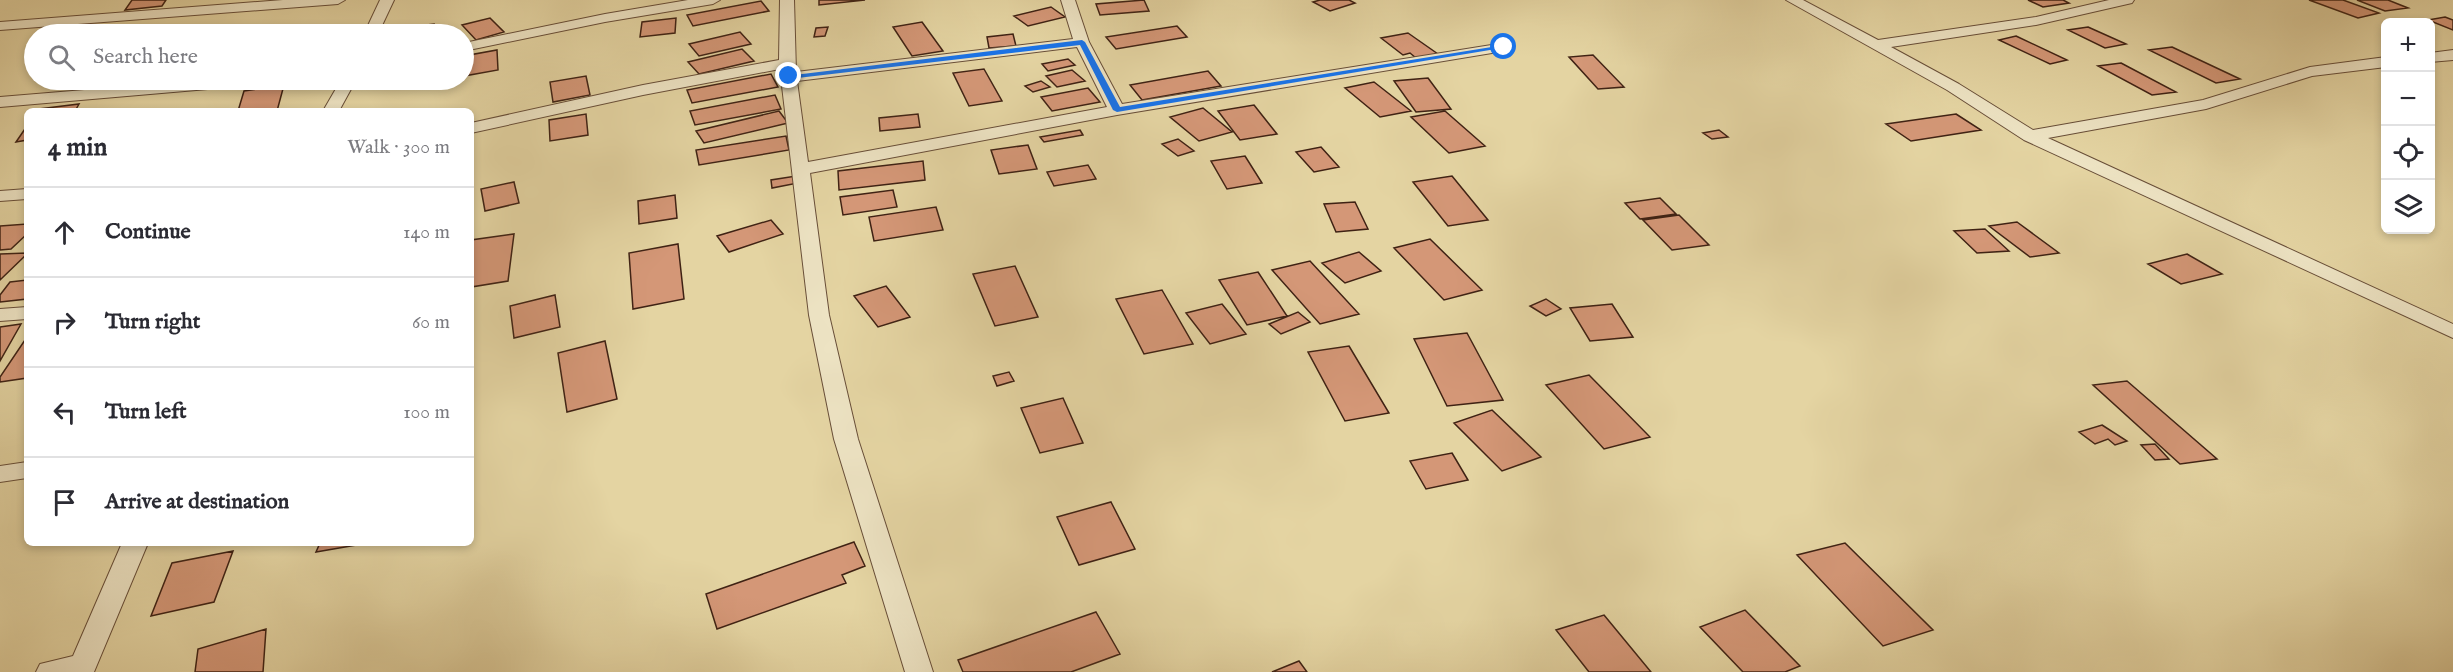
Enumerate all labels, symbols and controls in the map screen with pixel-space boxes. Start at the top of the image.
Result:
map controls [2381,18,2435,234]
button: + [2381,18,2435,72]
search box [24,24,474,90]
route start [1490,33,1516,59]
icon: search [45,41,78,74]
text: Search here [93,43,198,71]
route end [775,62,801,88]
button: − [2381,72,2435,126]
button: locate [2381,126,2435,180]
text: 4 min [48,131,107,164]
text: Walk · 300 m [347,135,450,160]
button: layers [2381,180,2435,234]
icon: ahead [48,216,81,249]
text: Continue [105,218,191,246]
text: 140 m [403,220,450,245]
icon: right [48,306,81,339]
text: Turn right [105,308,200,336]
text: 60 m [412,310,450,335]
icon: left [48,396,81,429]
text: Turn left [105,398,187,426]
text: 100 m [403,400,450,425]
icon: arrive [48,486,81,519]
text: Arrive at destination [105,488,289,516]

